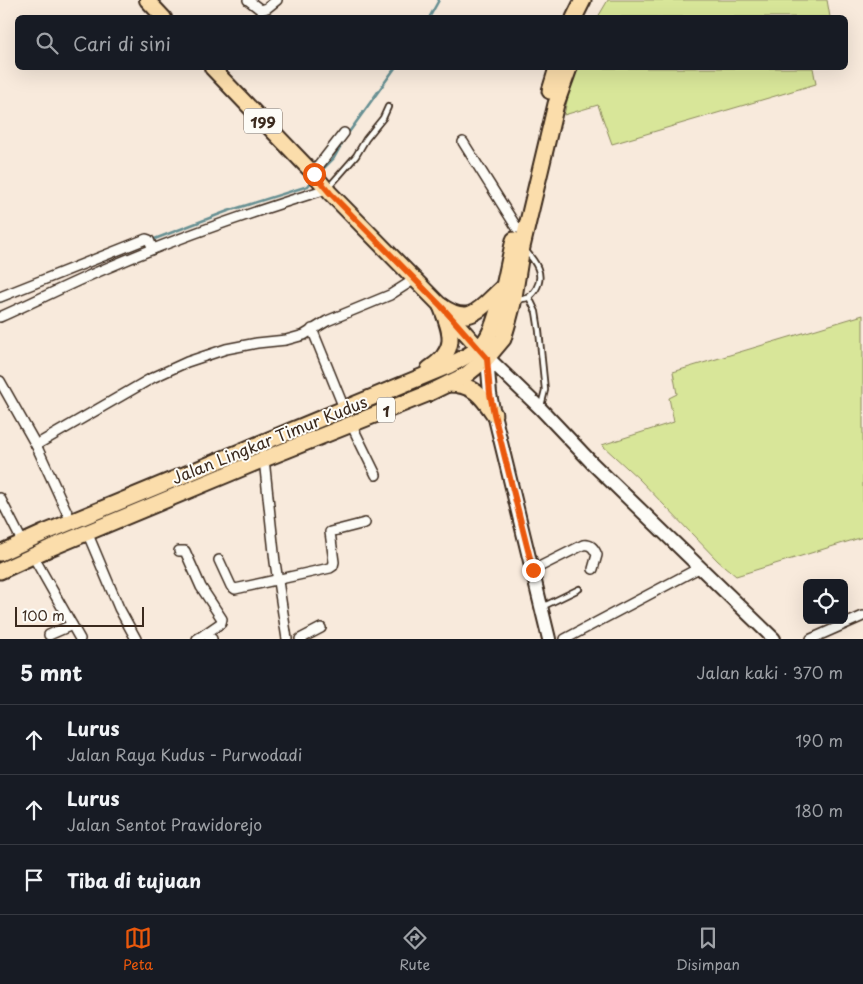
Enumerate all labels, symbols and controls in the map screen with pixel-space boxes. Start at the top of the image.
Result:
search box [15,15,848,70]
icon: search [33,29,61,57]
text: Cari di sini [73,29,171,57]
road number: 199 [244,108,282,134]
route start [303,163,326,186]
street label: Jalan Lingkar Timur Kudus [168,389,370,489]
road number: 1 [377,398,395,422]
route end [522,559,545,582]
map controls [803,579,848,624]
button: locate [803,579,848,624]
scale bar [15,604,144,627]
text: 100 m [22,605,65,626]
text: 5 mnt [20,656,83,688]
text: Jalan kaki · 370 m [697,660,843,684]
text: Lurus [67,714,120,742]
icon: ahead [20,726,48,754]
text: 190 m [795,728,843,752]
text: Jalan Raya Kudus - Purwodadi [67,742,302,766]
text: Lurus [67,784,120,812]
icon: ahead [20,796,48,824]
text: 180 m [795,798,843,822]
text: Jalan Sentot Prawidorejo [67,812,262,836]
icon: arrive [20,866,48,894]
text: Tiba di tujuan [67,866,201,894]
tab: Peta [123,924,153,975]
tab: Rute [399,924,430,975]
tab: Disimpan [676,924,740,975]

